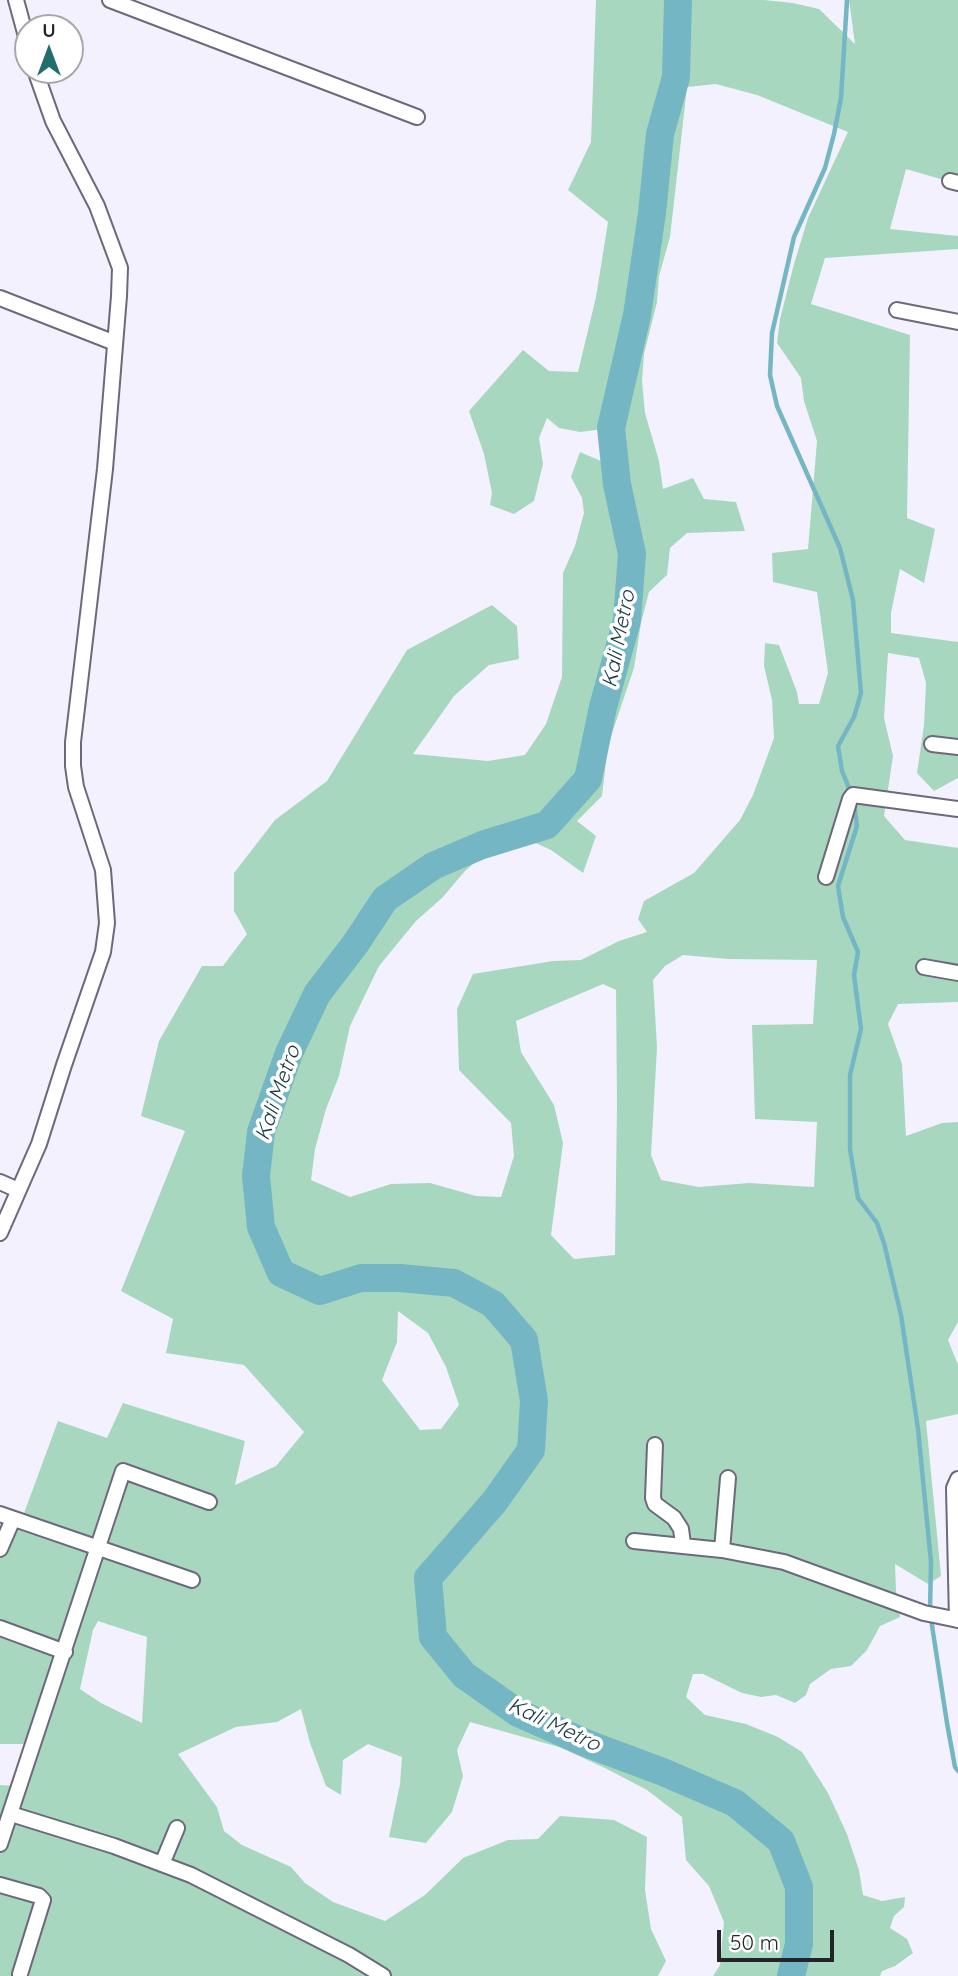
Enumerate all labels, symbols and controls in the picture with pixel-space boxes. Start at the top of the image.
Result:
north arrow [14,14,84,84]
text: U [42,18,56,42]
water label: Kali Metro [597,588,641,690]
water label: Kali Metro [250,1042,306,1144]
water label: Kali Metro [504,1693,604,1757]
scale bar [720,1916,837,1960]
text: 50 m [730,1929,779,1955]

